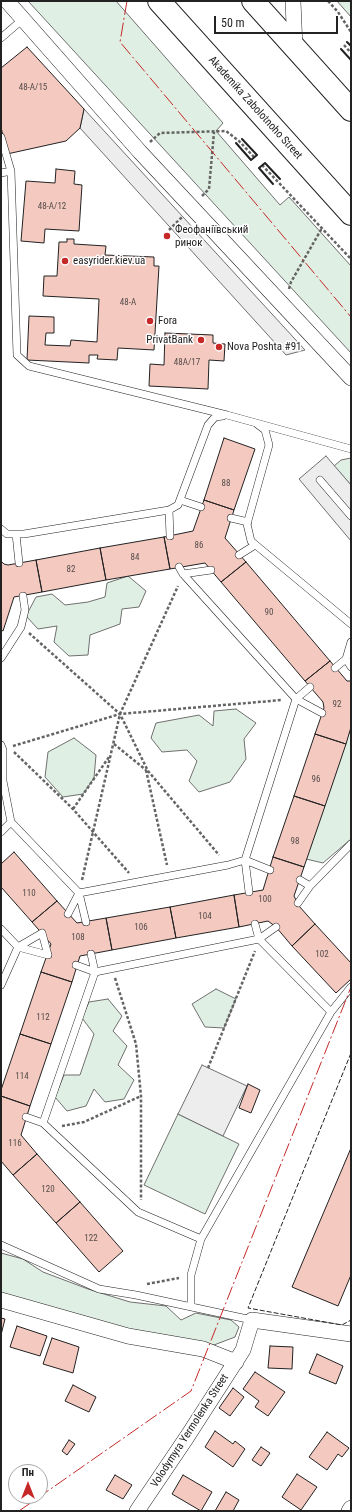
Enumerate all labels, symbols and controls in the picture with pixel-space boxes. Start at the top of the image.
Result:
scale bar [216,8,340,34]
text: 50 m [221,16,245,30]
street label: Akademika Zabolotnoho Street [205,54,305,162]
house number: 48-А/15 [19,83,47,93]
house number: 48-А/12 [38,202,66,212]
place label: Феофаніївський ринок [175,223,248,249]
marker: Феофаніївський ринок [162,231,172,241]
place label: easyrider.kiev.ua [73,254,145,268]
marker: easyrider.kiev.ua [60,256,70,266]
house number: 48-А [120,298,136,308]
place label: Fora [158,314,177,328]
marker: Fora [145,316,155,326]
place label: PrivatBank [146,333,193,347]
marker: PrivatBank [196,335,206,345]
place label: Nova Poshta #91 [227,340,301,354]
marker: Nova Poshta #91 [214,342,224,352]
house number: 48А/17 [174,358,200,368]
house number: 88 [222,479,230,489]
house number: 86 [195,541,203,551]
house number: 84 [131,553,139,563]
house number: 82 [67,565,75,575]
house number: 90 [265,608,273,618]
house number: 92 [333,700,341,710]
house number: 96 [312,775,320,785]
house number: 98 [291,837,299,847]
house number: 110 [22,889,36,899]
house number: 100 [258,895,272,905]
house number: 104 [198,912,212,922]
house number: 106 [134,923,148,933]
house number: 108 [71,933,85,943]
house number: 102 [315,950,329,960]
house number: 112 [36,1013,50,1023]
house number: 114 [15,1072,29,1082]
house number: 116 [8,1139,22,1149]
house number: 120 [41,1185,55,1195]
house number: 122 [84,1234,98,1244]
street label: Volodymyra Yermolenka Street [148,1372,232,1490]
north arrow [8,1464,48,1504]
text: Пн [22,1466,34,1479]

